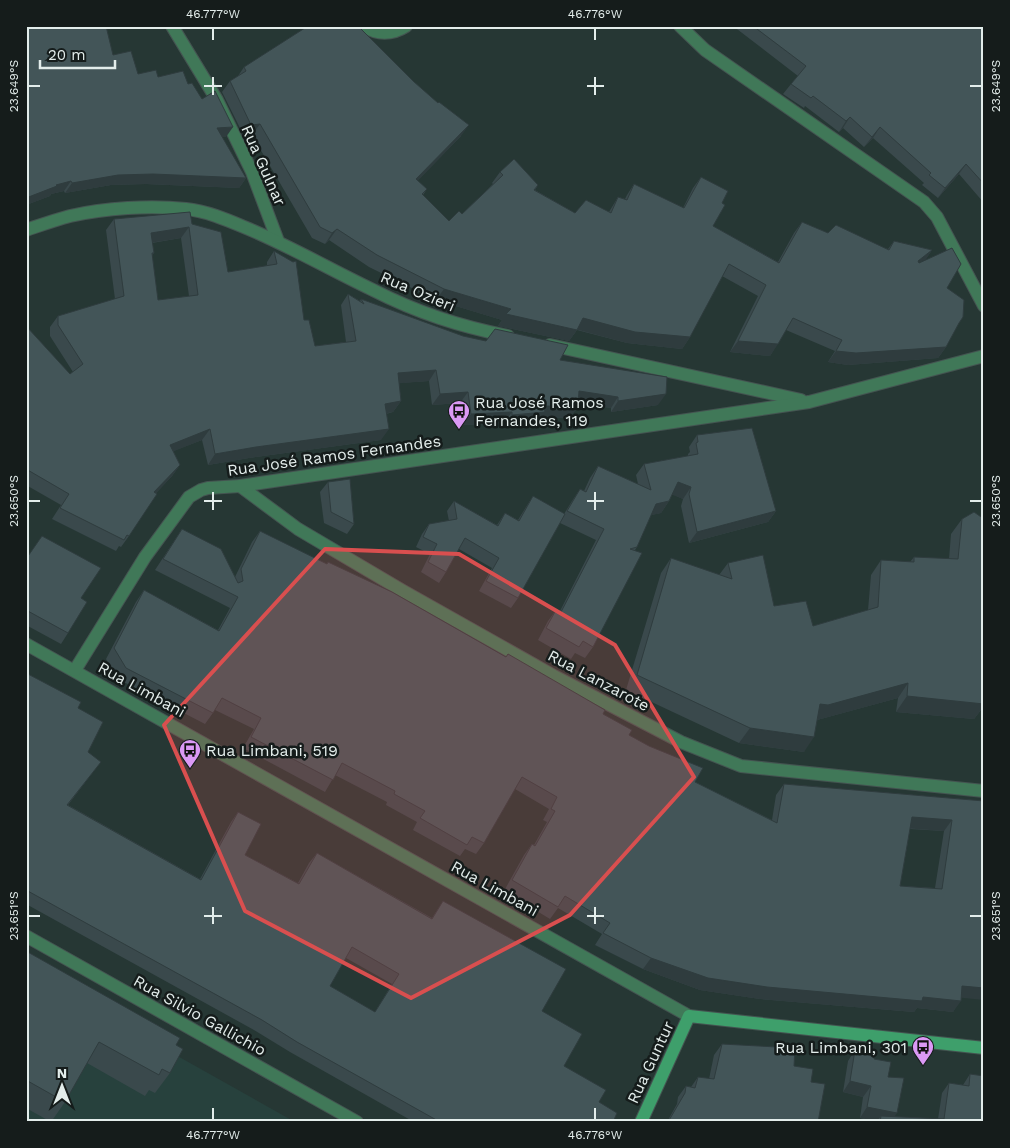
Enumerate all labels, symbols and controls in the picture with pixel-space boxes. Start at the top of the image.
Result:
text: 46.777°W [186,7,240,21]
text: 46.776°W [568,7,623,21]
scale bar [40,38,115,70]
text: 20 m [48,46,86,64]
text: 23.649°S [7,60,21,112]
text: 23.649°S [989,60,1003,112]
street label: Rua Gulnar [237,122,290,209]
street label: Rua Ozieri [378,267,458,316]
place label: Rua José Ramos Fernandes, 119 [475,393,604,430]
bus stop icon: Rua José Ramos Fernandes, 119 [447,399,471,430]
street label: Rua José Ramos Fernandes [226,431,442,480]
text: 23.650°S [7,475,21,527]
text: 23.650°S [989,475,1003,527]
street label: Rua Lanzarote [545,646,653,715]
street label: Rua Limbani [95,658,189,721]
bus stop icon: Rua Limbani, 519 [178,738,202,769]
place label: Rua Limbani, 519 [206,741,338,760]
street label: Rua Limbani [448,857,542,920]
text: 23.651°S [7,891,21,941]
text: 23.651°S [989,891,1003,941]
street label: Rua Silvio Gallichio [130,971,269,1060]
street label: Rua Guntur [623,1018,678,1106]
bus stop icon: Rua Limbani, 301 [911,1035,935,1066]
place label: Rua Limbani, 301 [775,1038,907,1057]
north arrow [38,1060,88,1110]
text: N [57,1065,67,1081]
text: 46.777°W [186,1128,240,1142]
text: 46.776°W [568,1128,623,1142]

